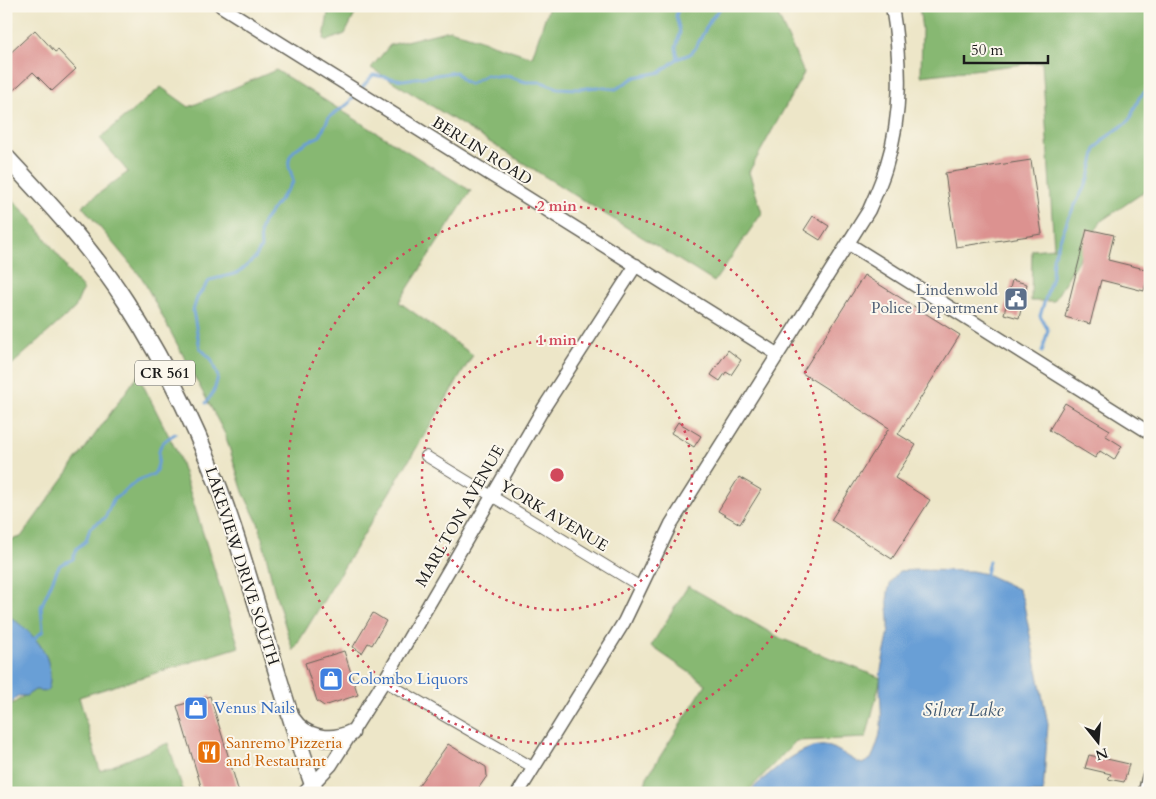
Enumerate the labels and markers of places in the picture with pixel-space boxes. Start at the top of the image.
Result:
place label: Lindenwold Police Department [871,279,998,319]
public building icon: Lindenwold Police Department [1003,286,1029,312]
centre of rings [548,466,566,484]
shop icon: Colombo Liquors [318,666,344,692]
place label: Colombo Liquors [348,668,468,690]
shop icon: Venus Nails [183,695,209,721]
place label: Venus Nails [214,697,295,719]
place label: Sanremo Pizzeria and Restaurant [226,732,342,772]
restaurant icon: Sanremo Pizzeria and Restaurant [196,739,222,765]

